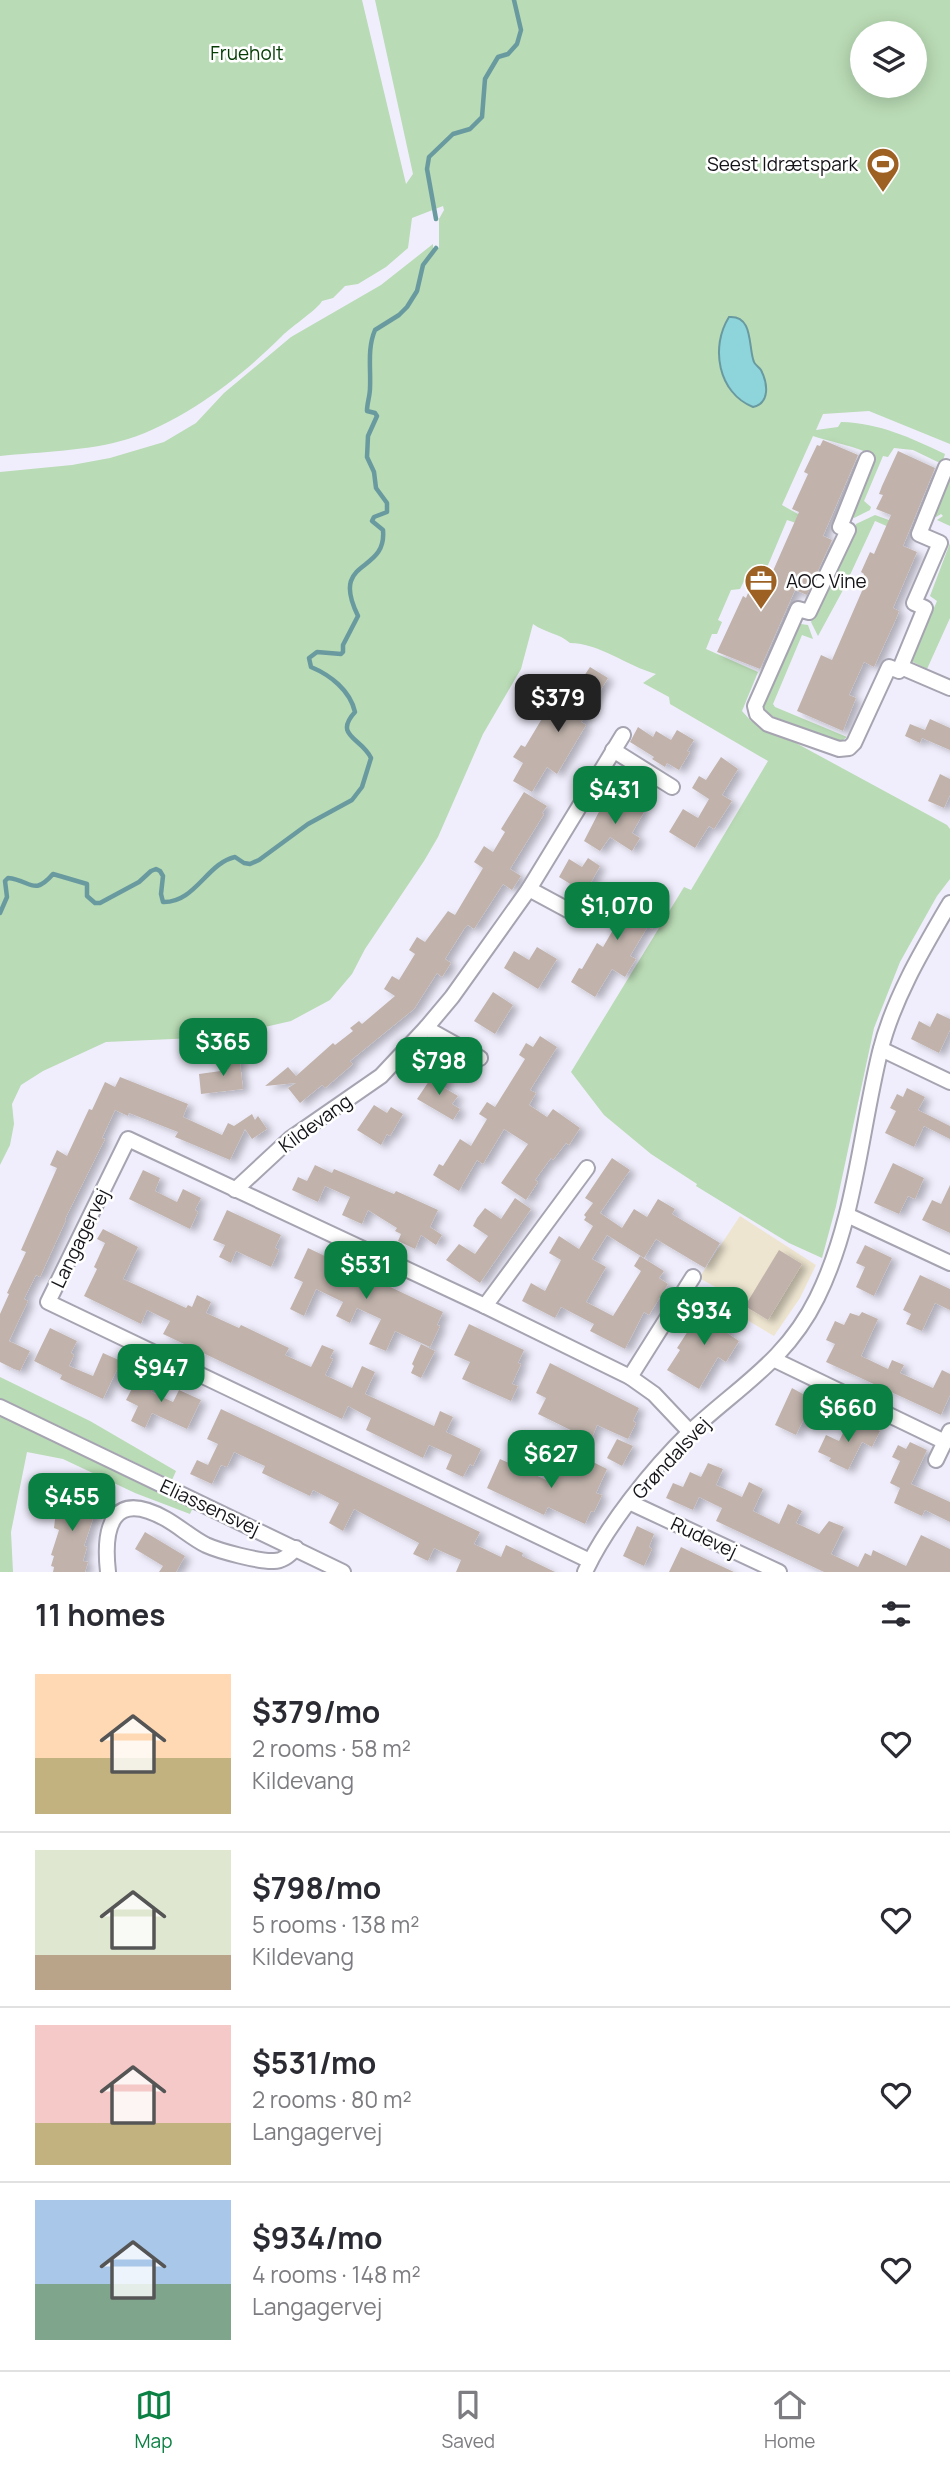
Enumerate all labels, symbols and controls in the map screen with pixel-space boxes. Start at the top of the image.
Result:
map controls [850,21,927,98]
button: layers [850,21,927,98]
park label: Frueholt [210,40,284,66]
sports icon: Seest Idrætspark [864,145,902,194]
place label: Seest Idrætspark [707,151,859,177]
office icon: AOC Vine [742,562,780,611]
place label: AOC Vine [786,568,867,594]
pin: $379 [517,674,599,734]
text: $379 [531,681,585,713]
pin: $431 [574,766,656,826]
text: $431 [589,773,641,805]
pin: $1,070 [560,883,674,942]
text: $1,070 [580,889,654,921]
pin: $365 [182,1018,264,1078]
text: $365 [195,1025,251,1057]
pin: $798 [398,1038,480,1097]
text: $798 [411,1044,467,1076]
street label: Kildevang [273,1088,357,1158]
street label: Langagervej [45,1184,115,1292]
pin: $531 [325,1242,407,1301]
text: $531 [340,1248,392,1280]
pin: $934 [663,1288,745,1347]
text: $934 [676,1294,732,1326]
pin: $947 [120,1344,202,1404]
text: $947 [133,1351,189,1383]
pin: $660 [807,1384,889,1444]
text: $660 [819,1391,877,1423]
street label: Grøndalsvej [626,1411,716,1505]
pin: $627 [510,1430,592,1490]
text: $627 [524,1437,578,1469]
street label: Eliassensvej [156,1473,264,1541]
pin: $455 [31,1474,113,1533]
text: $455 [44,1480,100,1512]
street label: Rudevej [667,1510,741,1564]
text: 11 homes [35,1594,166,1635]
icon: filters [877,1595,915,1633]
text: $379/mo [252,1691,380,1732]
icon: home [91,1702,175,1786]
icon: heart [877,1725,915,1763]
text: 2 rooms · 58 m² [252,1732,411,1764]
text: Kildevang [252,1764,354,1796]
text: $798/mo [252,1867,381,1908]
icon: home [91,1878,175,1962]
icon: heart [877,1901,915,1939]
text: 5 rooms · 138 m² [252,1908,419,1940]
text: Kildevang [252,1940,354,1972]
text: $531/mo [252,2042,376,2083]
icon: home [91,2053,175,2137]
icon: heart [877,2076,915,2114]
text: 2 rooms · 80 m² [252,2083,412,2115]
text: Langagervej [252,2115,382,2147]
text: $934/mo [252,2217,383,2258]
icon: home [91,2228,175,2312]
icon: heart [877,2251,915,2289]
text: 4 rooms · 148 m² [252,2258,421,2290]
text: Langagervej [252,2290,382,2322]
tab: Map [135,2386,173,2454]
tab: Saved [442,2386,495,2454]
tab: Home [764,2386,815,2454]

